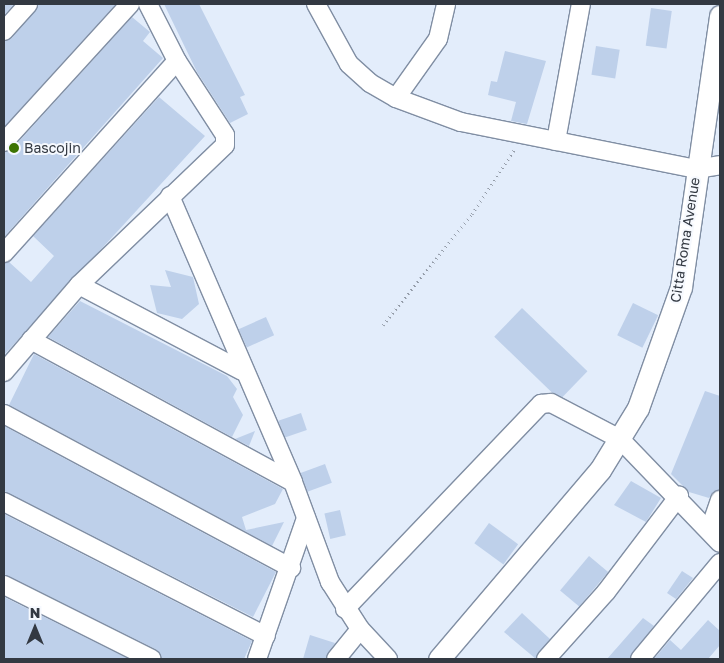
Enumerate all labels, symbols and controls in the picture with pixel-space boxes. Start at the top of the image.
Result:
place label: Bascojin [24,140,81,156]
marker: Bascojin [8,142,20,154]
street label: Citta Roma Avenue [667,176,703,304]
north arrow [10,603,60,653]
text: N [30,604,40,621]

